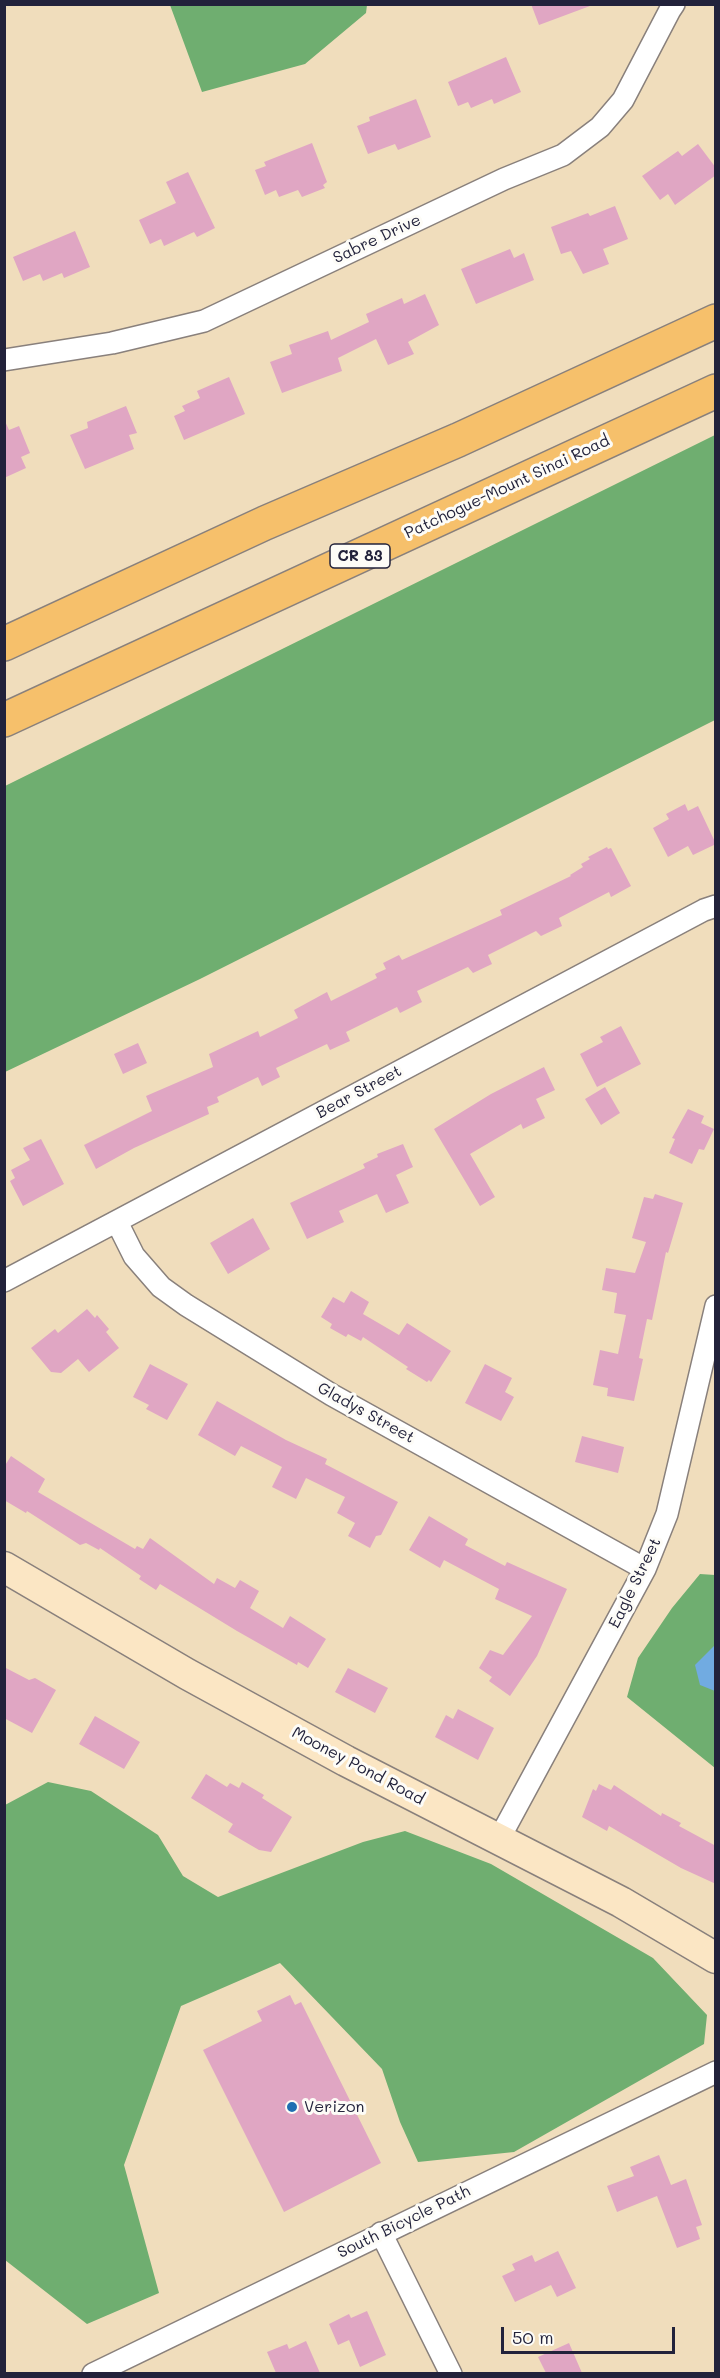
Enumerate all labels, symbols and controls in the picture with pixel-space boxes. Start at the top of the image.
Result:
street label: Sabre Drive [330,210,424,268]
street label: Patchogue-Mount Sinai Road [401,431,613,543]
road number: CR 83 [330,544,390,568]
street label: Bear Street [313,1061,405,1123]
street label: Gladys Street [314,1378,418,1448]
street label: Eagle Street [605,1535,665,1631]
street label: Mooney Pond Road [289,1723,427,1809]
place label: Verizon [304,2097,364,2117]
marker: Verizon [285,2100,299,2114]
street label: South Bicycle Path [335,2182,473,2262]
scale bar [504,2315,678,2353]
text: 50 m [512,2325,554,2349]

